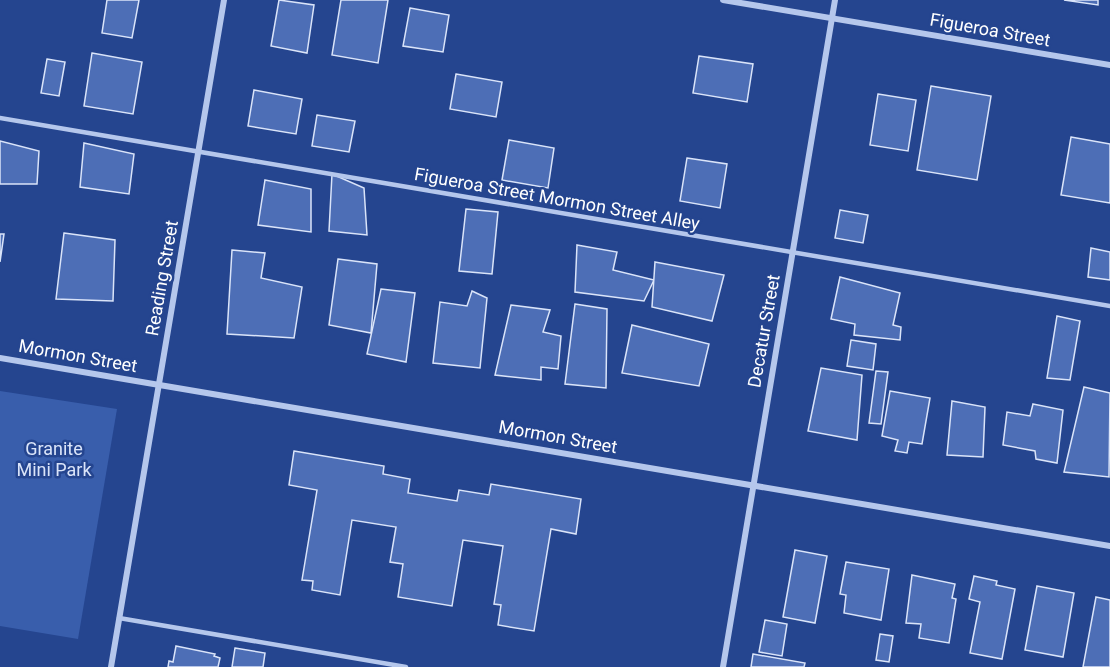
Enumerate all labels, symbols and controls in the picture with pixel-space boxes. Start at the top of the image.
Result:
street label: Figueroa Street [928,9,1052,50]
street label: Figueroa Street Mormon Street Alley [413,163,702,234]
street label: Reading Street [141,218,182,337]
street label: Decatur Street [743,273,784,389]
street label: Mormon Street [17,335,139,376]
street label: Mormon Street [497,416,619,457]
park label: Granite Mini Park [16,438,92,480]

